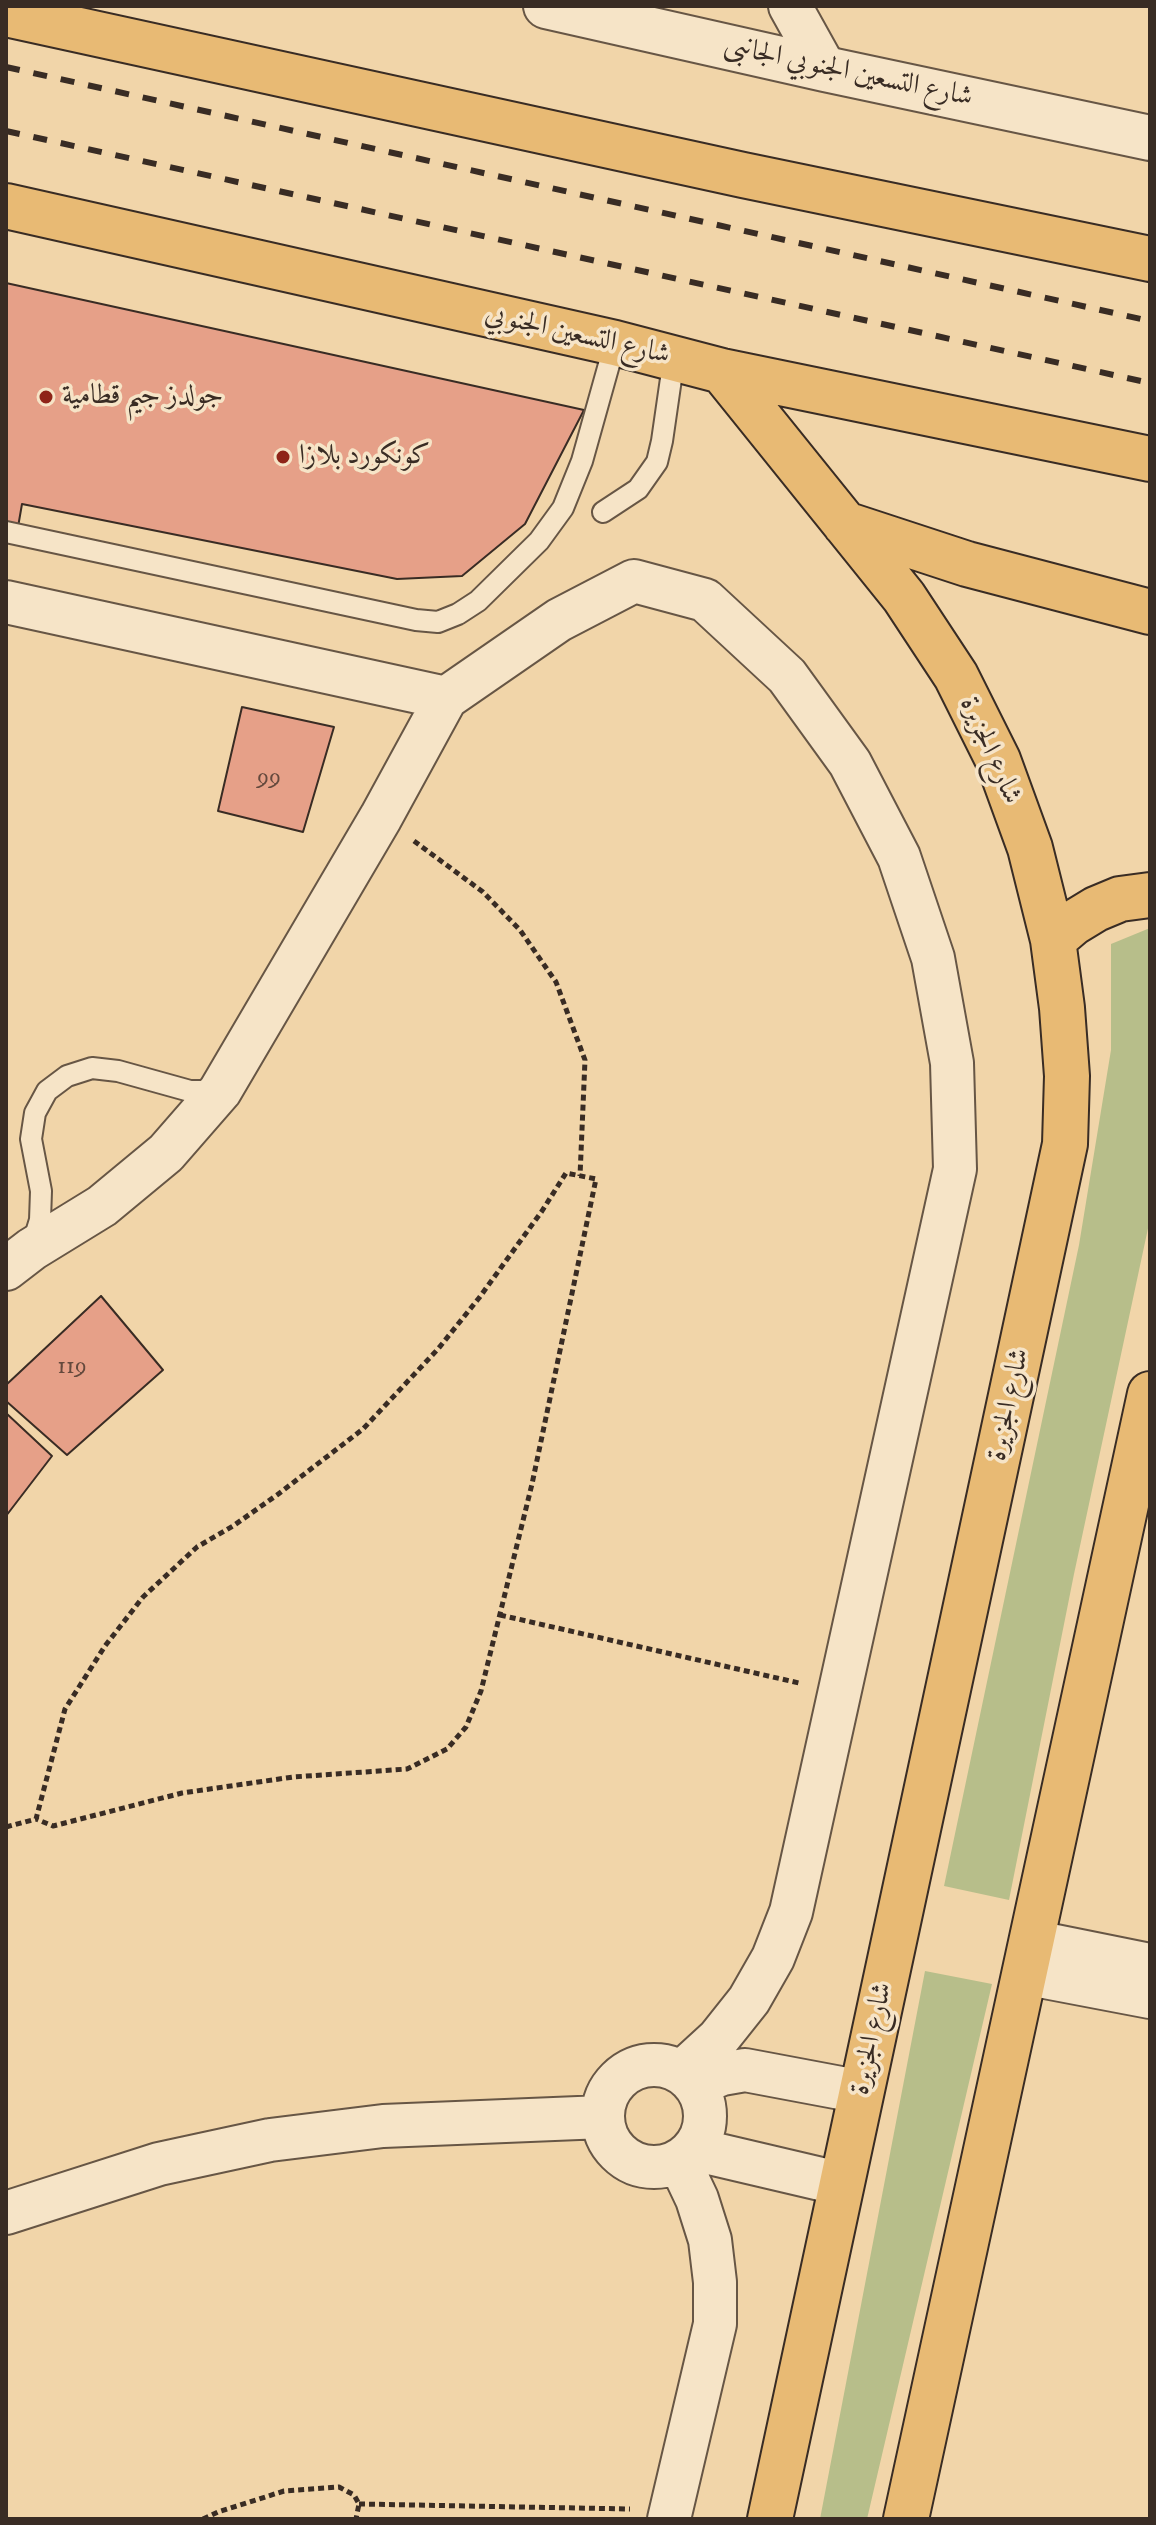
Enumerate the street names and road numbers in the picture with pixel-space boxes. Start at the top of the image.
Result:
street label: شارع التسعين الجنوبي الجانبى [720,30,976,116]
street label: شارع التسعين الجنوبي [481,298,673,374]
street label: شارع الجزيرة [950,692,1028,810]
street label: شارع الجزيرة [982,1346,1038,1464]
street label: شارع الجزيرة [845,1980,901,2098]

